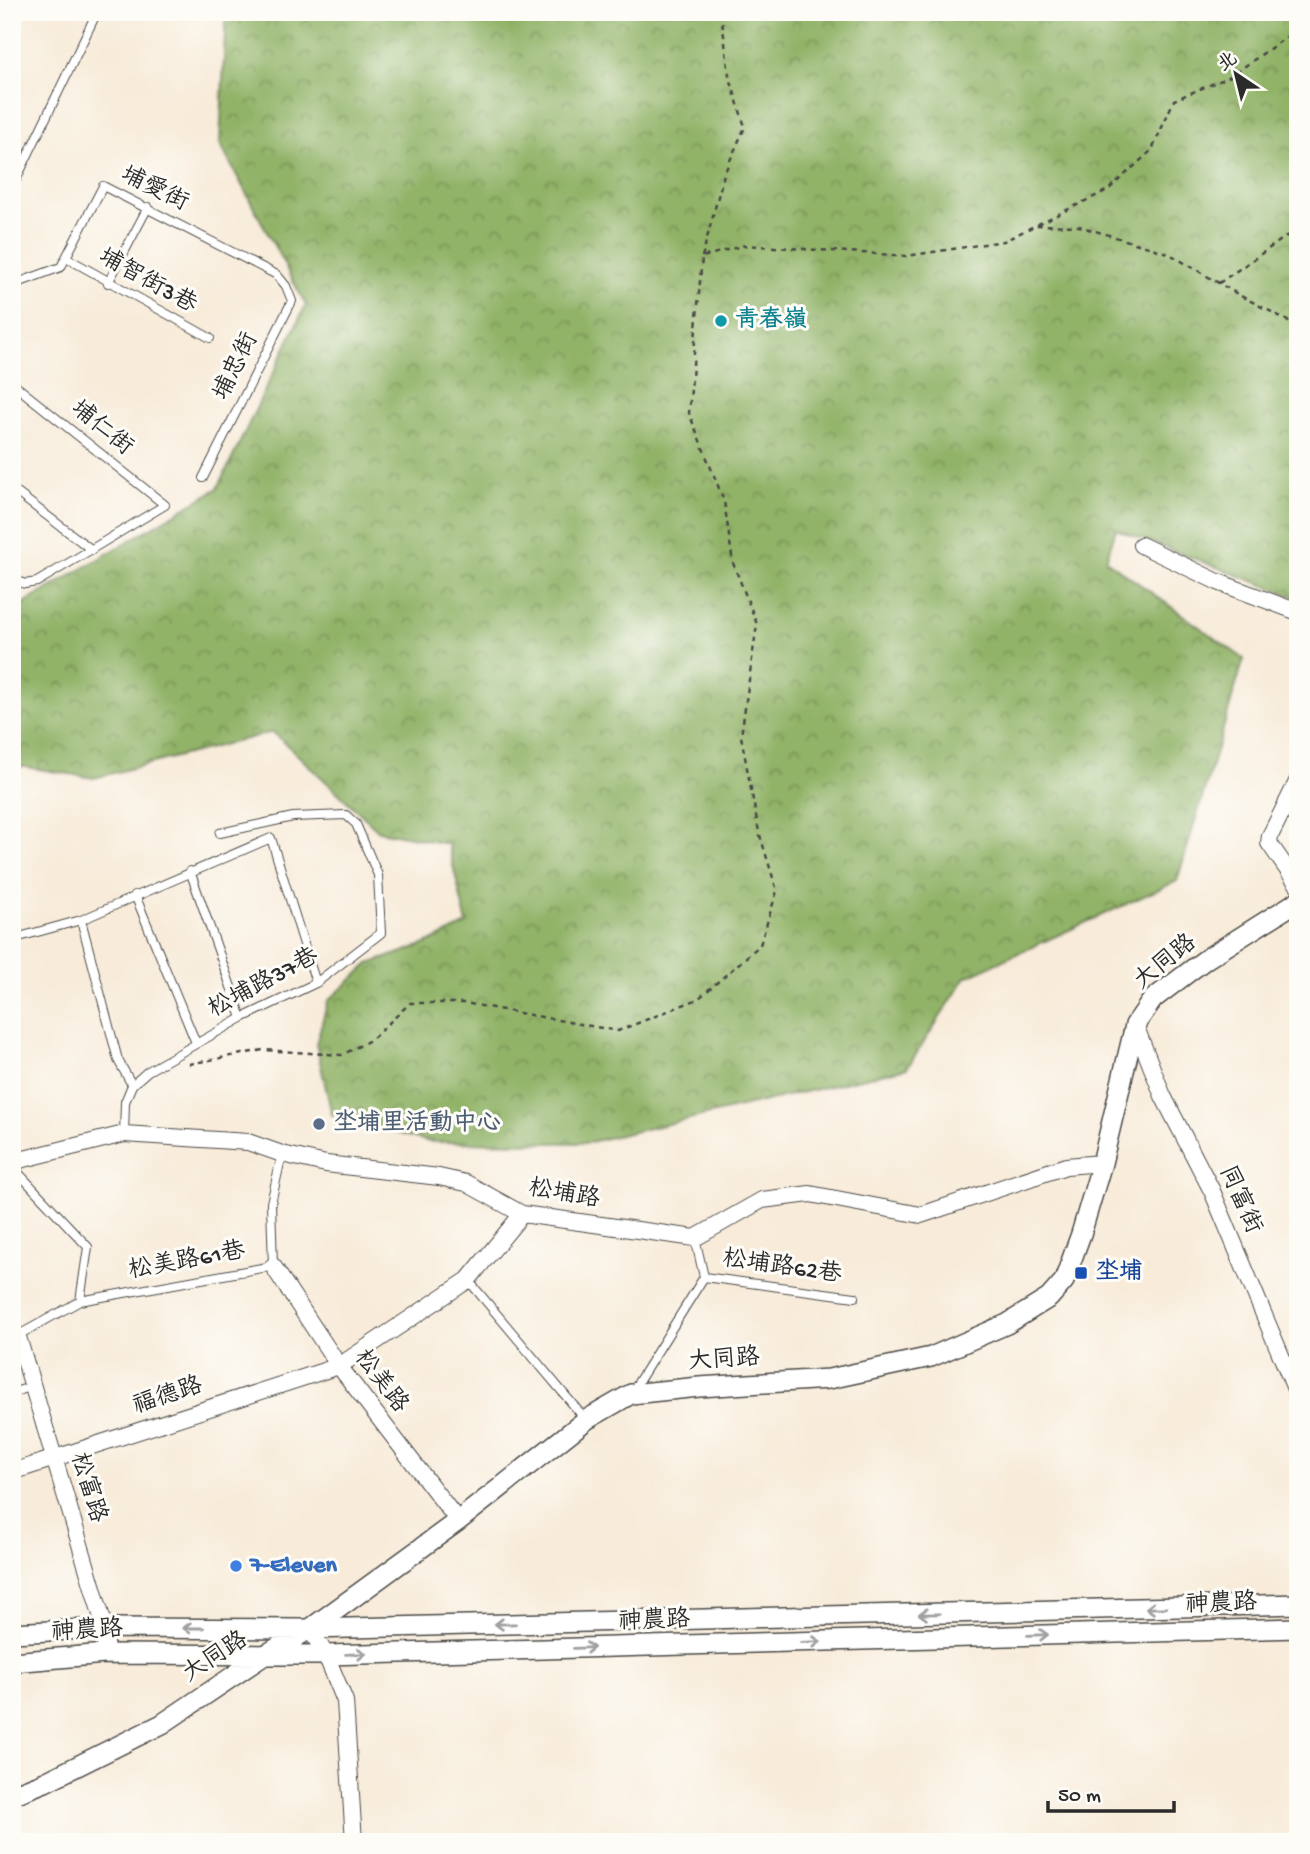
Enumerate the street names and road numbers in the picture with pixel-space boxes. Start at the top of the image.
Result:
street label: 埔愛街 [115,160,193,219]
street label: 埔智街3巷 [93,242,202,321]
street label: 埔忠街 [207,328,266,406]
street label: 埔仁街 [64,394,139,463]
street label: 大同路 [1128,928,1203,997]
street label: 松埔路37巷 [203,941,324,1025]
street label: 同富街 [1211,1161,1268,1239]
street label: 松埔路 [526,1172,602,1216]
street label: 松美路61巷 [126,1236,248,1287]
street label: 松埔路62巷 [721,1243,844,1291]
street label: 大同路 [687,1342,761,1378]
street label: 松美路 [347,1343,415,1419]
street label: 福德路 [129,1370,207,1422]
street label: 松富路 [63,1449,113,1527]
street label: 神農路 [1184,1587,1257,1621]
street label: 神農路 [617,1604,690,1638]
street label: 神農路 [50,1614,124,1648]
street label: 大同路 [177,1625,254,1690]

